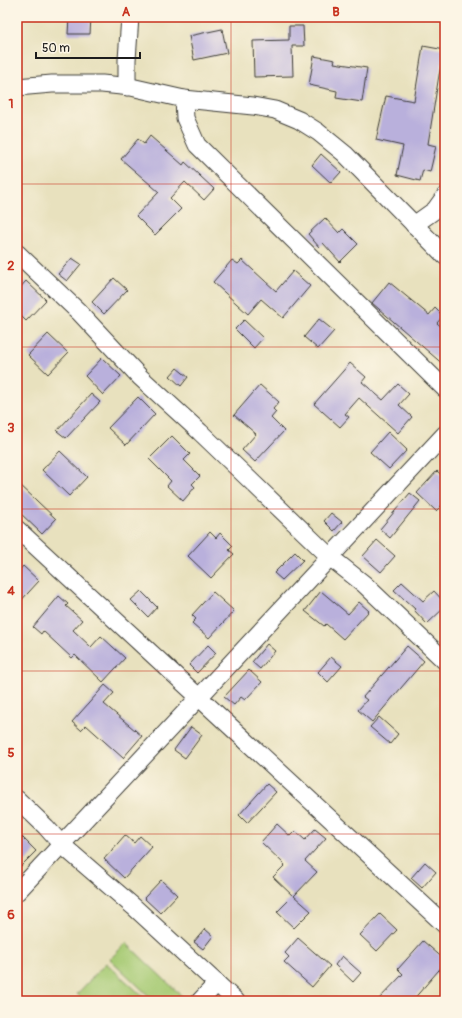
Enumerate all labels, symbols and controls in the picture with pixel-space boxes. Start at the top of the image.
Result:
text: A [122,4,131,20]
text: B [332,4,340,20]
scale bar [36,34,140,60]
text: 50 m [42,41,70,56]
text: 1 [8,96,14,112]
text: 2 [7,258,15,274]
text: 3 [7,420,15,436]
text: 4 [7,583,15,599]
text: 5 [7,745,15,761]
text: 6 [7,907,15,923]

